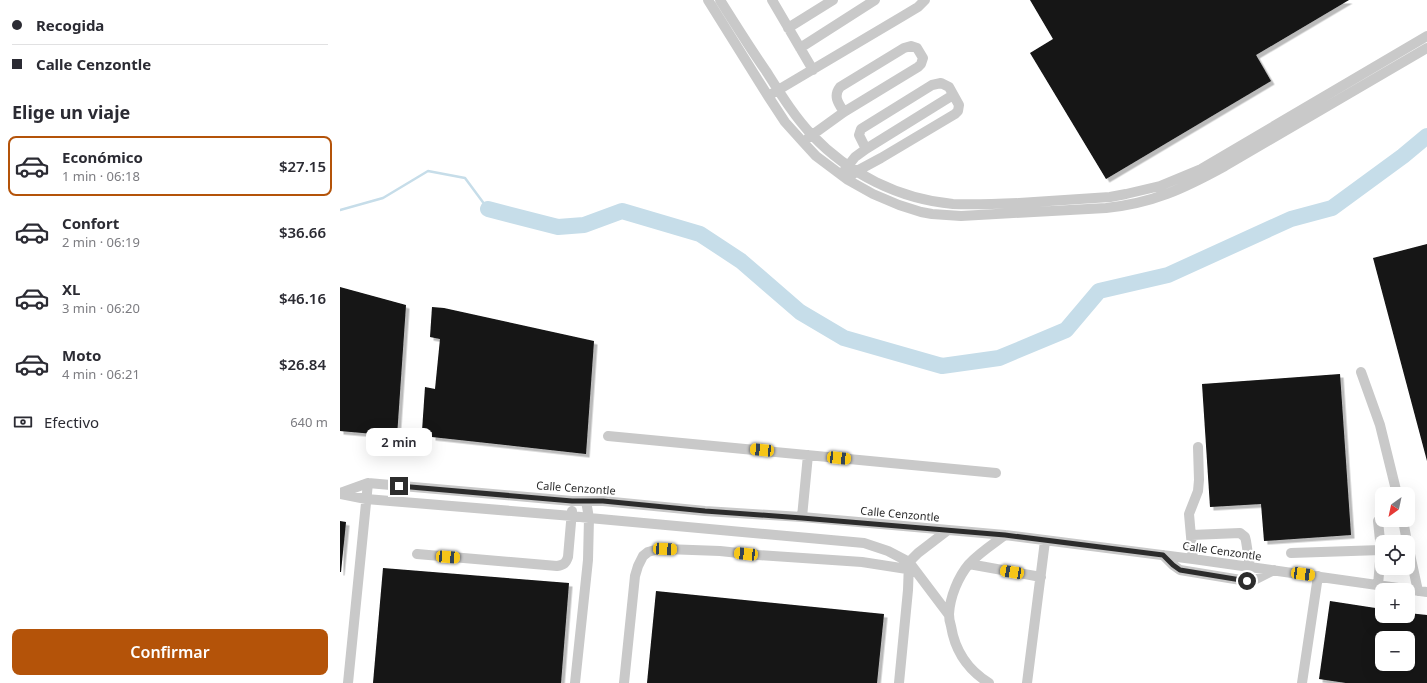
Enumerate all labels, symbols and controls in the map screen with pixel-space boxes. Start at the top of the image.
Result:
text: Recogida [36,15,104,35]
text: Calle Cenzontle [36,54,151,74]
text: Elige un viaje [12,100,130,124]
text: Económico [62,147,143,167]
icon: car [14,148,50,184]
text: $27.15 [279,156,326,176]
text: 1 min · 06:18 [62,167,140,185]
text: Confort [62,213,119,233]
icon: car [14,214,50,250]
text: $36.66 [279,222,326,242]
text: 2 min · 06:19 [62,233,140,251]
text: XL [62,279,80,299]
icon: car [14,280,50,316]
text: $46.16 [279,288,326,308]
text: 3 min · 06:20 [62,299,140,317]
text: Moto [62,345,101,365]
icon: car [14,346,50,382]
text: $26.84 [279,354,326,374]
text: 4 min · 06:21 [62,365,140,383]
icon: cash [12,411,34,433]
text: Efectivo [44,412,99,432]
text: 640 m [290,413,328,431]
callout: 2 min [366,428,432,456]
text: 2 min [381,433,417,451]
car [749,443,775,457]
car [826,451,852,465]
route end [390,477,408,495]
street label: Calle Cenzontle [536,477,616,498]
north arrow [1375,487,1415,527]
map controls [1375,487,1415,671]
street label: Calle Cenzontle [860,503,940,524]
button: locate [1375,535,1415,575]
street label: Calle Cenzontle [1182,538,1262,563]
car [653,542,677,556]
car [733,547,759,561]
car [436,550,460,564]
car [999,564,1025,580]
car [1290,566,1316,582]
route start [1238,572,1256,590]
button: + [1375,583,1415,623]
button: Confirmar [12,629,328,675]
button: − [1375,631,1415,671]

